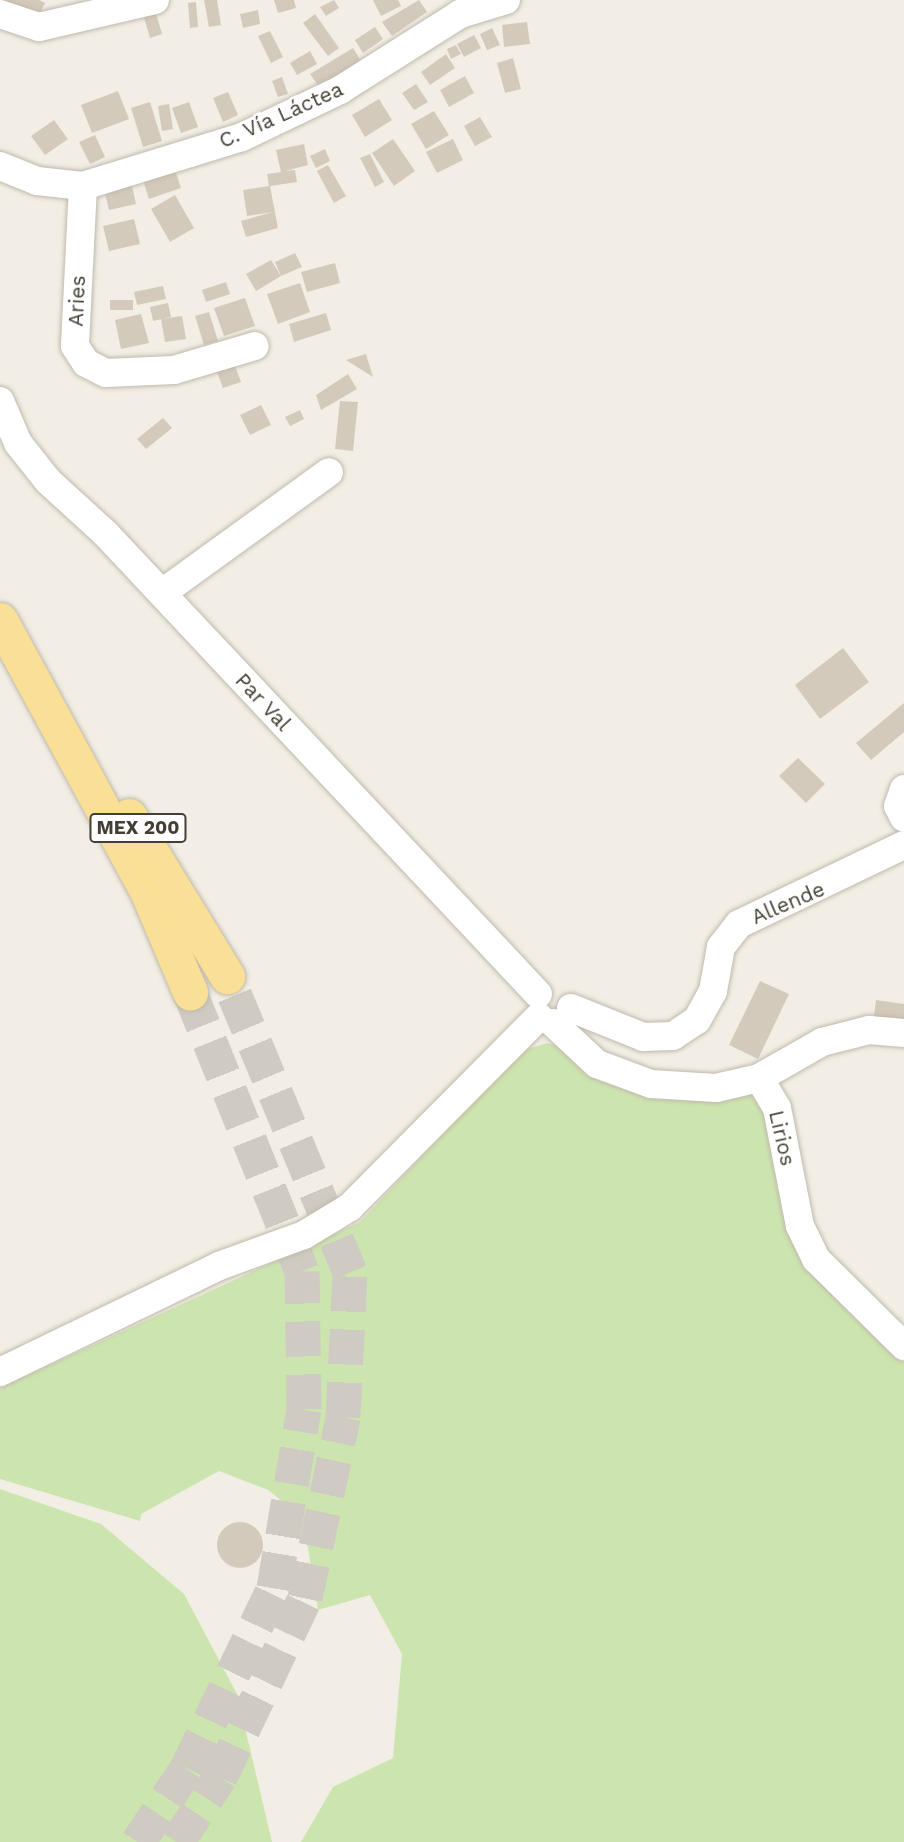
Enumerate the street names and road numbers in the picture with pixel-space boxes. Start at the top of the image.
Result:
street label: C. Vía Láctea [215,76,347,154]
street label: Aries [63,275,91,327]
street label: Par Val [230,667,296,737]
road number: MEX 200 [89,813,187,844]
street label: Allende [748,876,828,930]
street label: Lirios [763,1108,801,1168]

